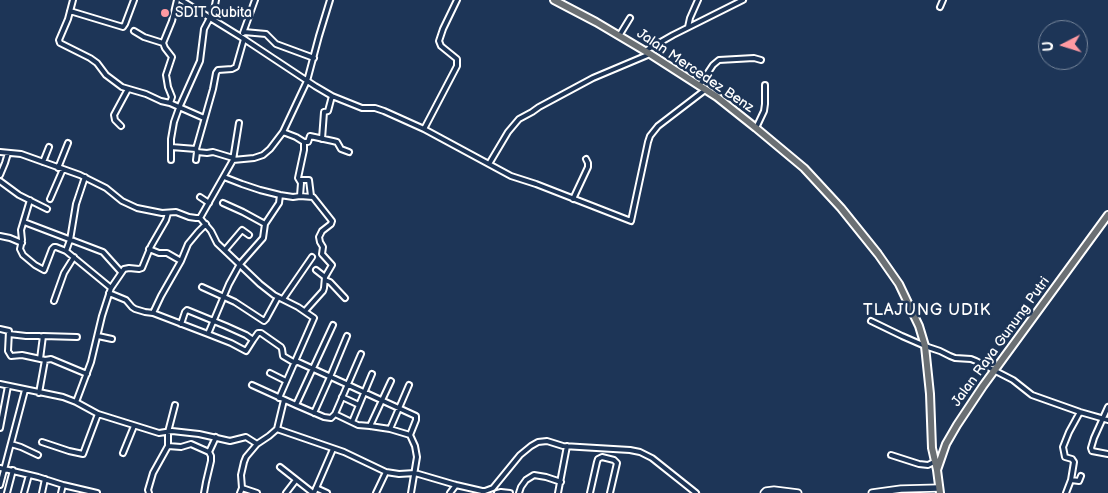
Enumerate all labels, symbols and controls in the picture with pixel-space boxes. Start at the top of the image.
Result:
place label: SDIT Qubita [175,5,252,21]
marker: SDIT Qubita [159,7,171,19]
north arrow [1038,20,1088,70]
street label: Jalan Mercedez Benz [633,26,757,116]
text: U [1040,41,1057,52]
street label: Jalan Raya Gunung Putri [948,274,1054,410]
district label: TLAJUNG UDIK [862,301,992,321]

